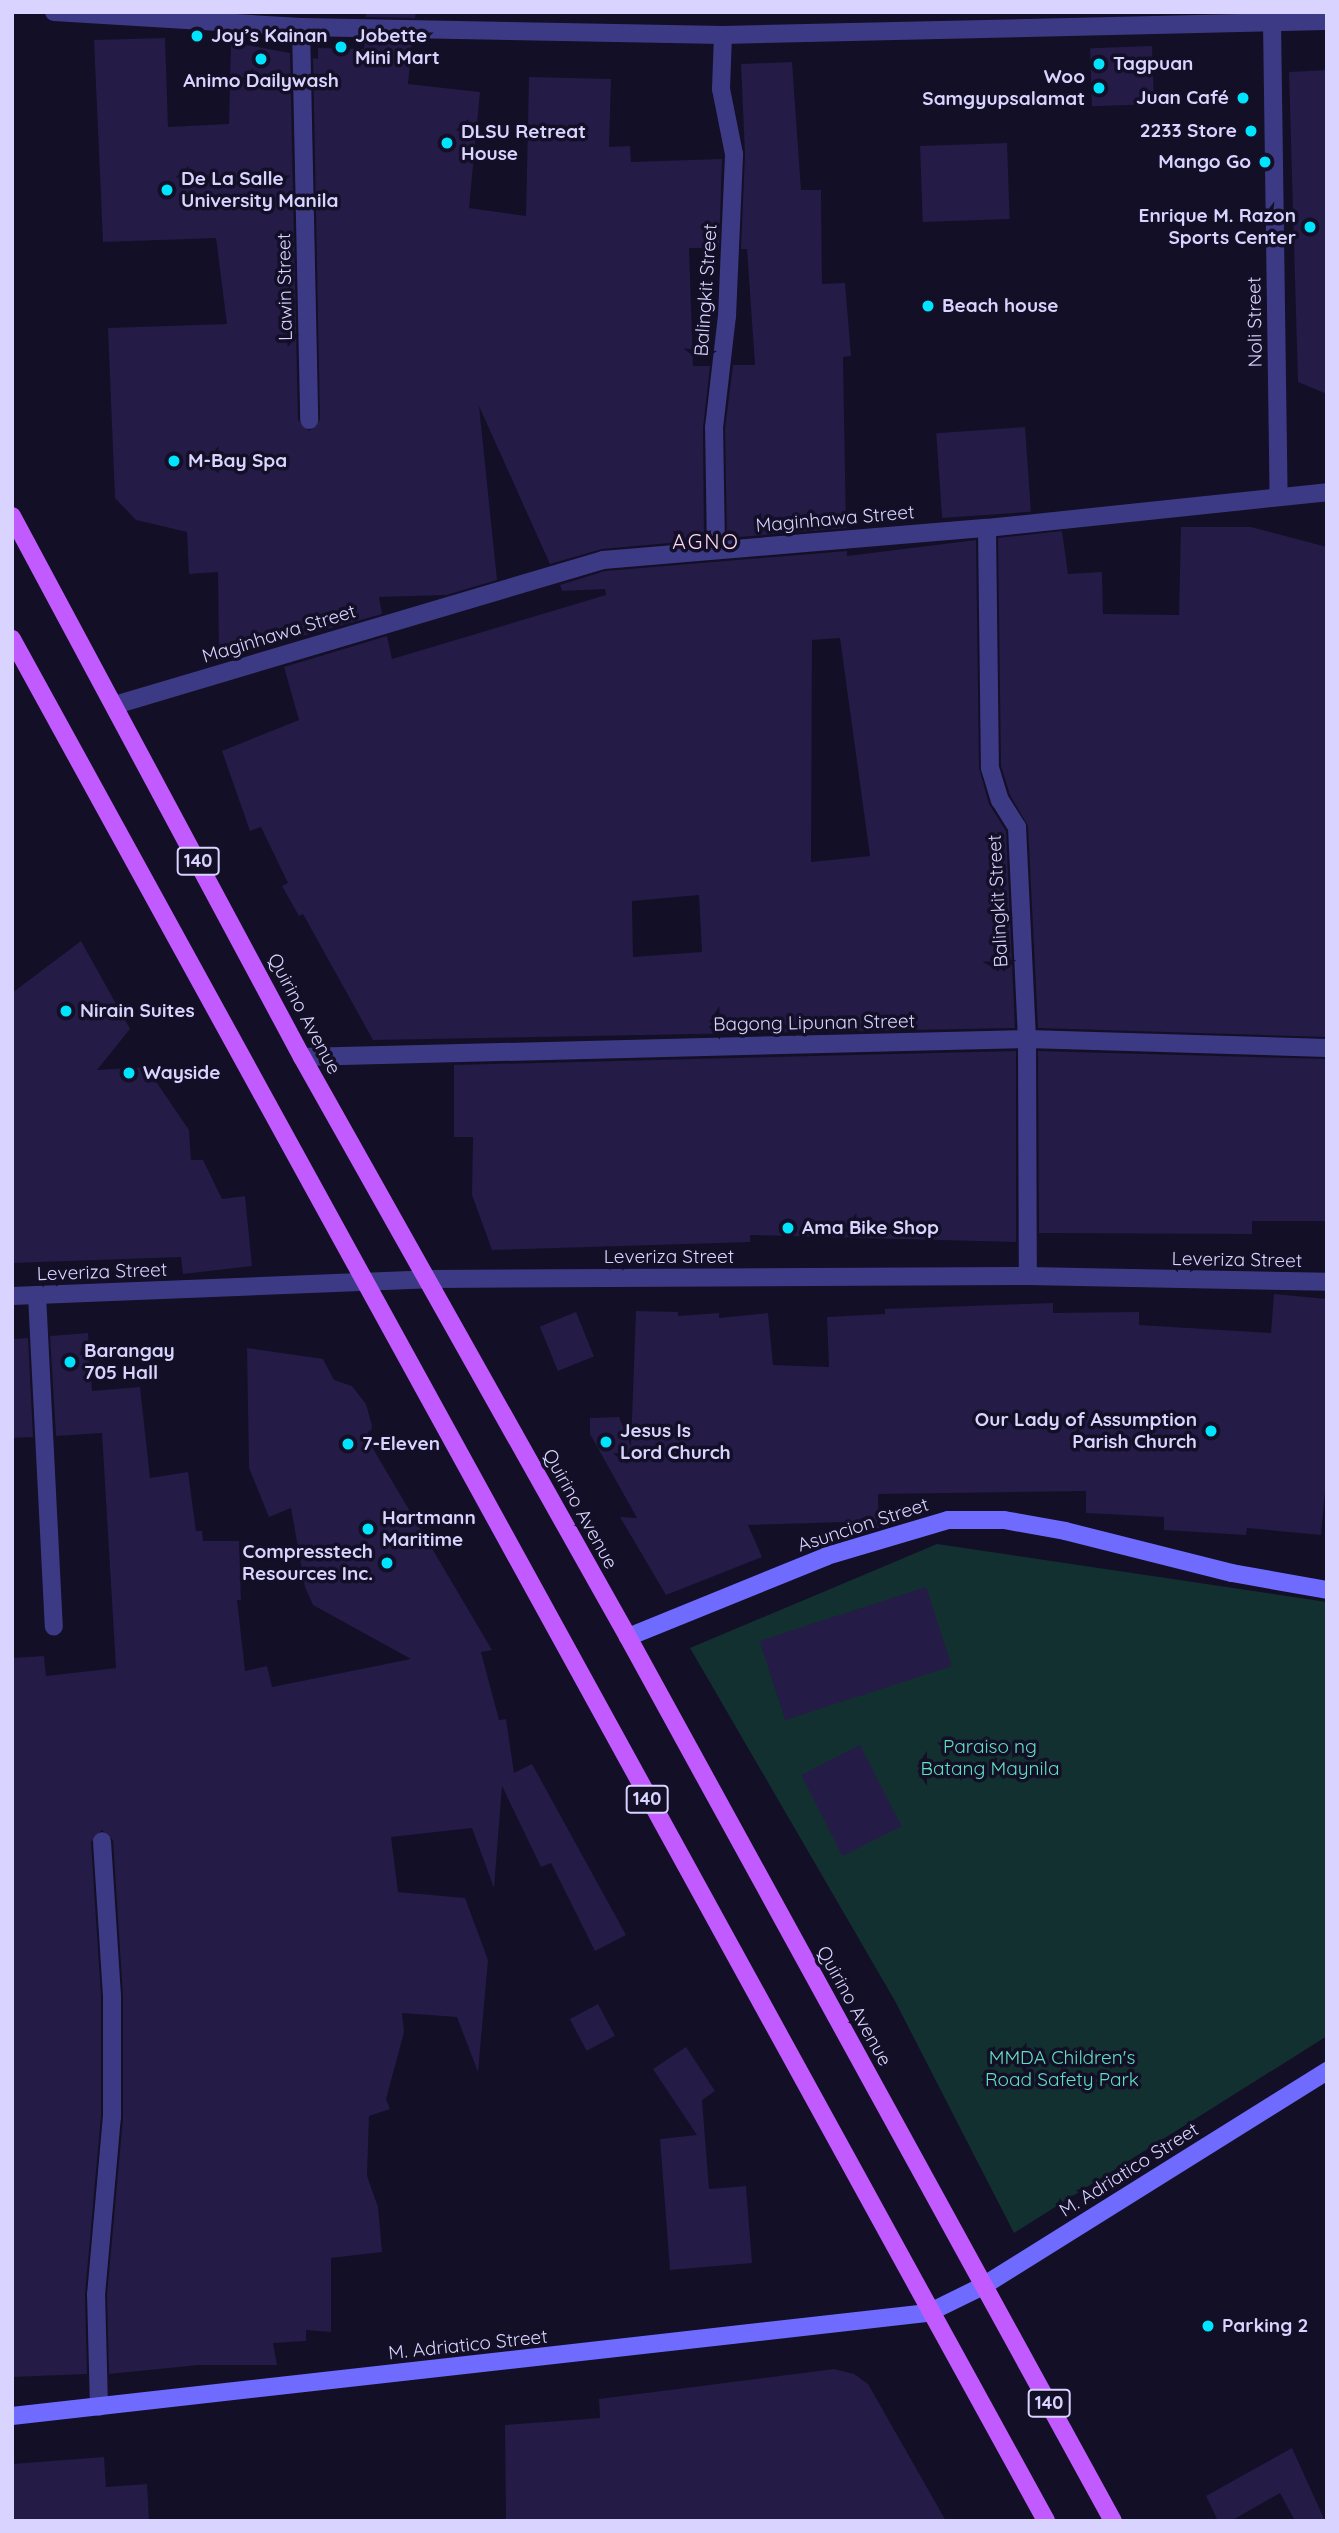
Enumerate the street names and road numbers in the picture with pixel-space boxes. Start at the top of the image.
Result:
street label: Balingkit Street [690,223,722,357]
street label: Lawin Street [273,233,297,341]
street label: Noli Street [1243,276,1267,368]
street label: Maginhawa Street [755,501,915,537]
street label: Maginhawa Street [199,600,359,668]
street label: Balingkit Street [983,834,1013,968]
road number: 140 [175,846,221,876]
street label: Quirino Avenue [263,950,345,1078]
street label: Bagong Lipunan Street [713,1010,915,1036]
street label: Leveriza Street [604,1246,734,1268]
street label: Leveriza Street [1172,1247,1302,1273]
street label: Leveriza Street [36,1258,168,1286]
street label: Quirino Avenue [538,1445,622,1573]
street label: Asuncion Street [795,1493,931,1557]
road number: 140 [624,1784,670,1814]
street label: Quirino Avenue [812,1942,896,2070]
street label: M. Adriatico Street [1055,2118,1203,2222]
street label: M. Adriatico Street [387,2325,549,2365]
road number: 140 [1026,2388,1072,2418]

